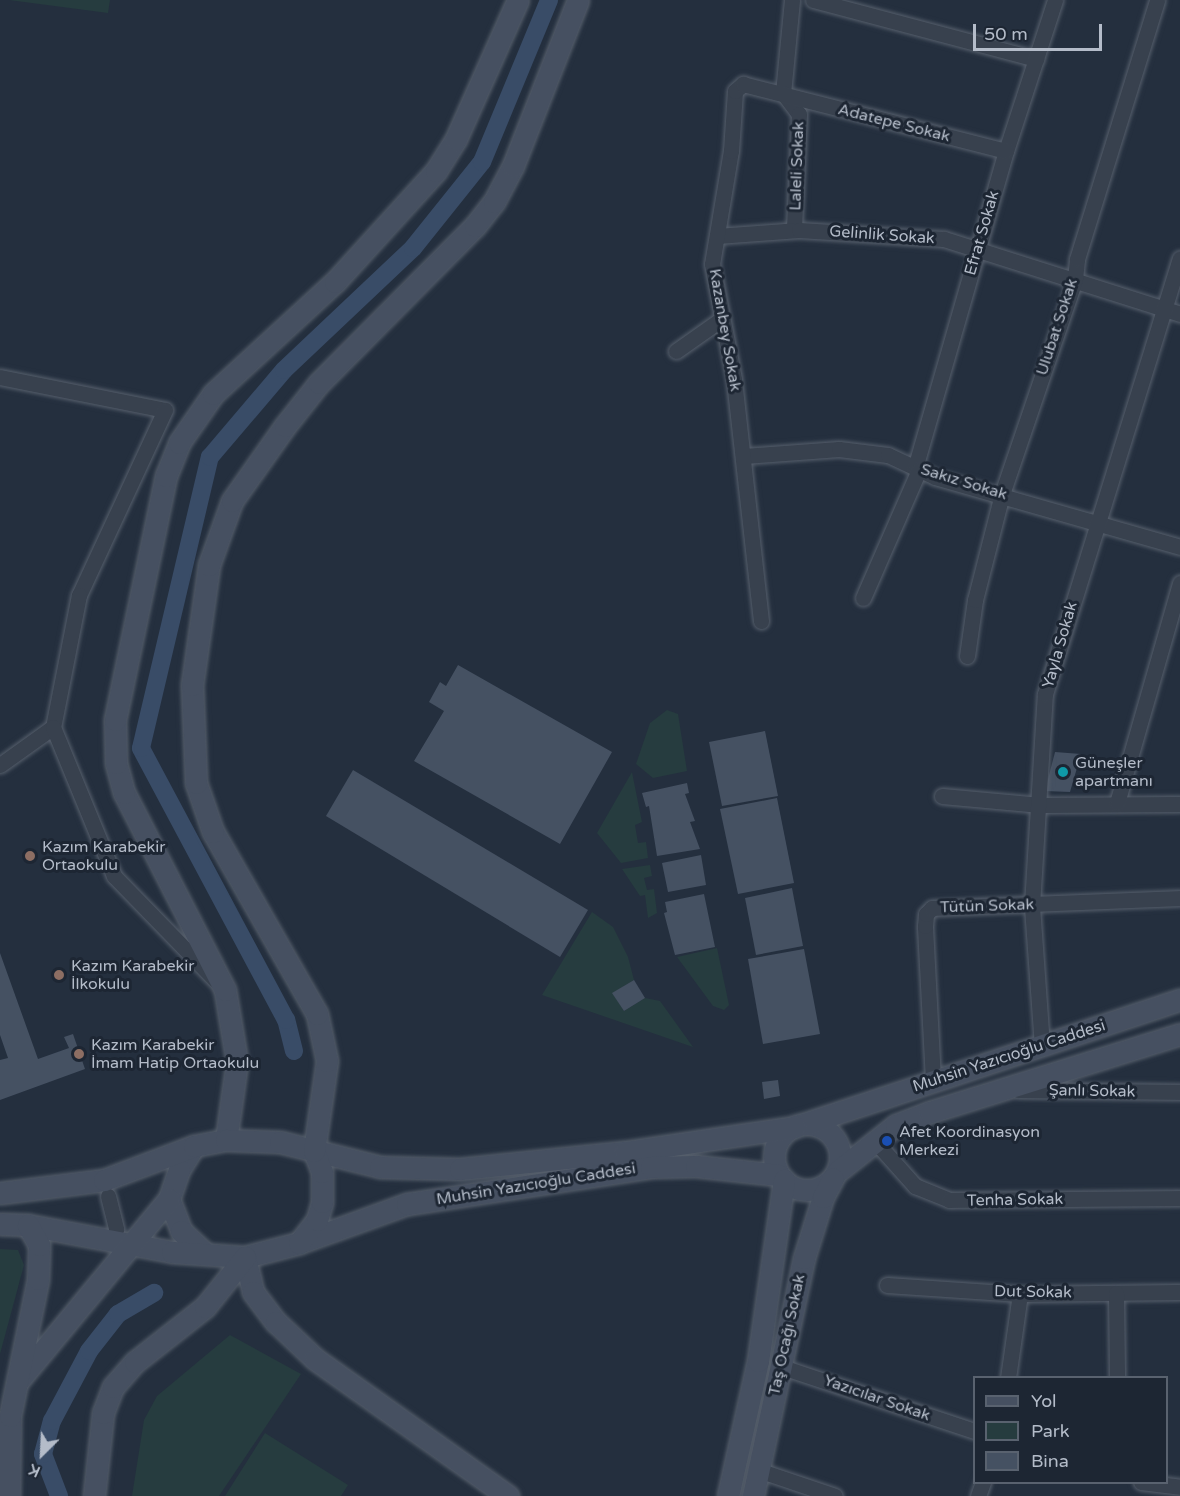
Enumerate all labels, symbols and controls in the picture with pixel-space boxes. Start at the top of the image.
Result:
scale bar [976,12,1105,50]
text: 50 m [984,23,1028,45]
street label: Adatepe Sokak [836,100,952,146]
street label: Laleli Sokak [786,121,808,211]
street label: Efrat Sokak [961,188,1003,278]
street label: Gelinlik Sokak [829,222,935,248]
street label: Kazanbey Sokak [705,267,745,393]
street label: Ulubat Sokak [1032,276,1082,378]
street label: Sakız Sokak [918,460,1010,504]
street label: Yayla Sokak [1038,599,1082,691]
place label: Güneşler apartmanı [1075,753,1153,791]
marker: Güneşler apartmanı [1056,765,1070,779]
place label: Kazım Karabekir Ortaokulu [42,837,165,875]
marker: Kazım Karabekir Ortaokulu [23,849,37,863]
street label: Tütün Sokak [940,895,1034,917]
place label: Kazım Karabekir İlkokulu [71,956,194,994]
marker: Kazım Karabekir İlkokulu [52,968,66,982]
street label: Muhsin Yazıcıoğlu Caddesi [910,1016,1108,1096]
place label: Kazım Karabekir İmam Hatip Ortaokulu [91,1035,259,1073]
marker: Kazım Karabekir İmam Hatip Ortaokulu [72,1047,86,1061]
street label: Şanlı Sokak [1049,1081,1135,1101]
place label: Afet Koordinasyon Merkezi [899,1122,1040,1160]
marker: Afet Koordinasyon Merkezi [880,1134,894,1148]
street label: Muhsin Yazıcıoğlu Caddesi [435,1159,637,1209]
street label: Tenha Sokak [967,1190,1063,1210]
street label: Taş Ocağı Sokak [765,1273,809,1397]
street label: Dut Sokak [994,1282,1072,1302]
street label: Yazıcılar Sokak [821,1371,933,1425]
legend [973,1376,1168,1484]
text: Yol [1031,1390,1057,1412]
text: Park [1031,1420,1069,1442]
north arrow [12,1424,72,1484]
text: Bina [1031,1450,1069,1472]
text: K [26,1459,44,1482]

